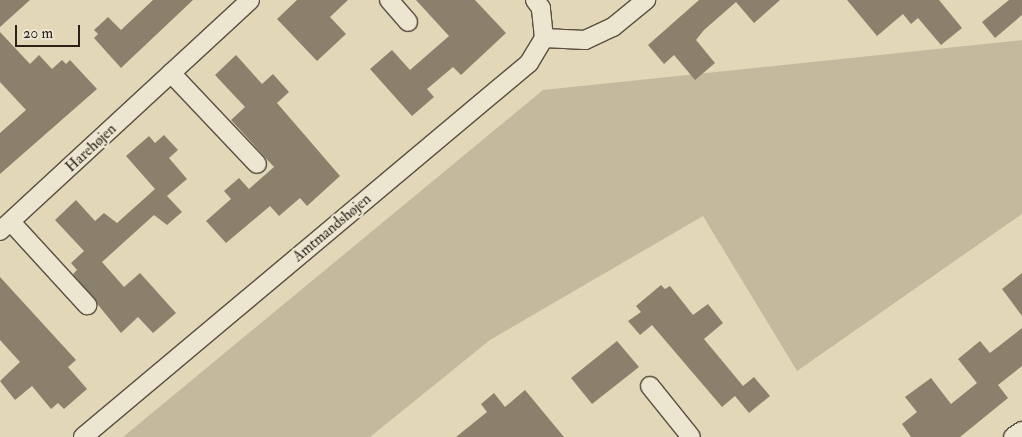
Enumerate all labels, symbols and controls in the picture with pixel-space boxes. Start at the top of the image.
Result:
scale bar [18,15,82,47]
text: 20 m [23,24,53,43]
street label: Harehøjen [62,120,120,176]
street label: Amtmandshøjen [289,190,375,266]

